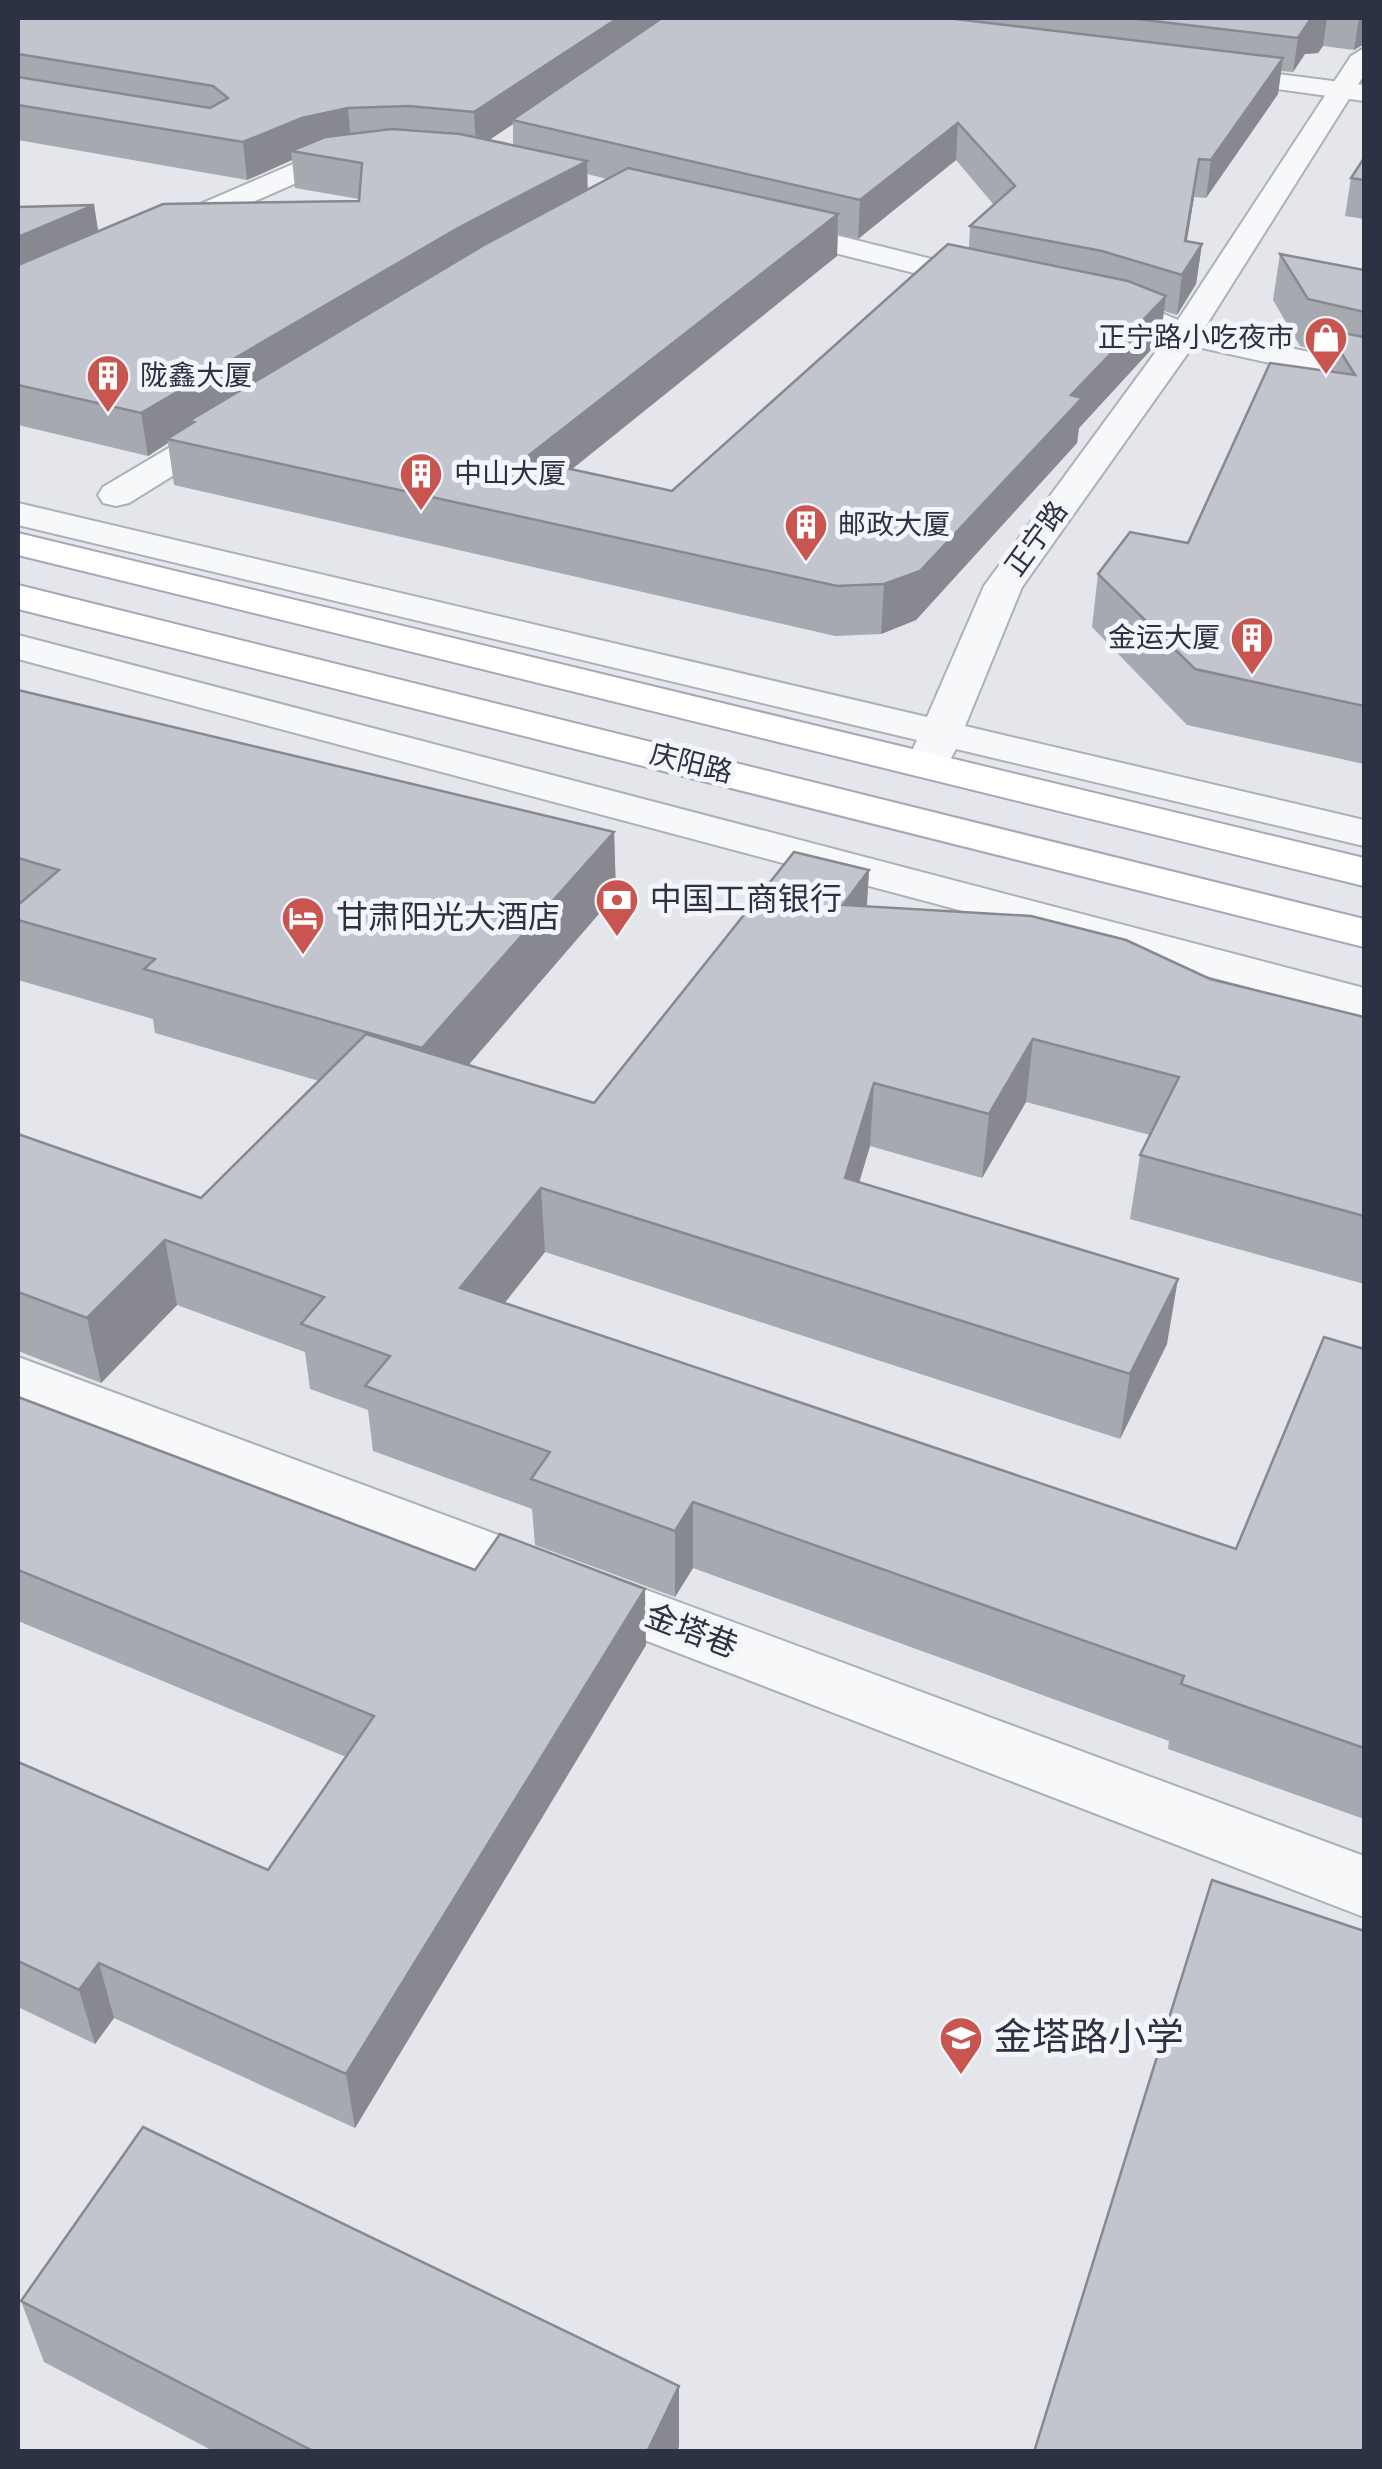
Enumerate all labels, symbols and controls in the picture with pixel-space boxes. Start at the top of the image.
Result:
shop icon: 正宁路小吃夜市 [1303,315,1349,376]
place label: 正宁路小吃夜市 [1098,322,1294,355]
building icon: 陇鑫大厦 [85,353,131,414]
place label: 陇鑫大厦 [140,360,252,393]
building icon: 中山大厦 [398,451,444,512]
place label: 中山大厦 [454,458,566,491]
street label: 正宁路 [999,495,1075,583]
building icon: 邮政大厦 [783,502,829,563]
place label: 邮政大厦 [838,509,950,542]
building icon: 金运大厦 [1229,615,1275,676]
place label: 金运大厦 [1108,622,1220,655]
street label: 庆阳路 [646,738,736,790]
bank icon: 中国工商银行 [594,877,640,938]
place label: 中国工商银行 [650,881,842,920]
hotel icon: 甘肃阳光大酒店 [280,895,326,956]
place label: 甘肃阳光大酒店 [336,899,560,938]
street label: 金塔巷 [639,1597,743,1667]
school or university icon: 金塔路小学 [938,2015,984,2076]
place label: 金塔路小学 [994,2016,1184,2061]

